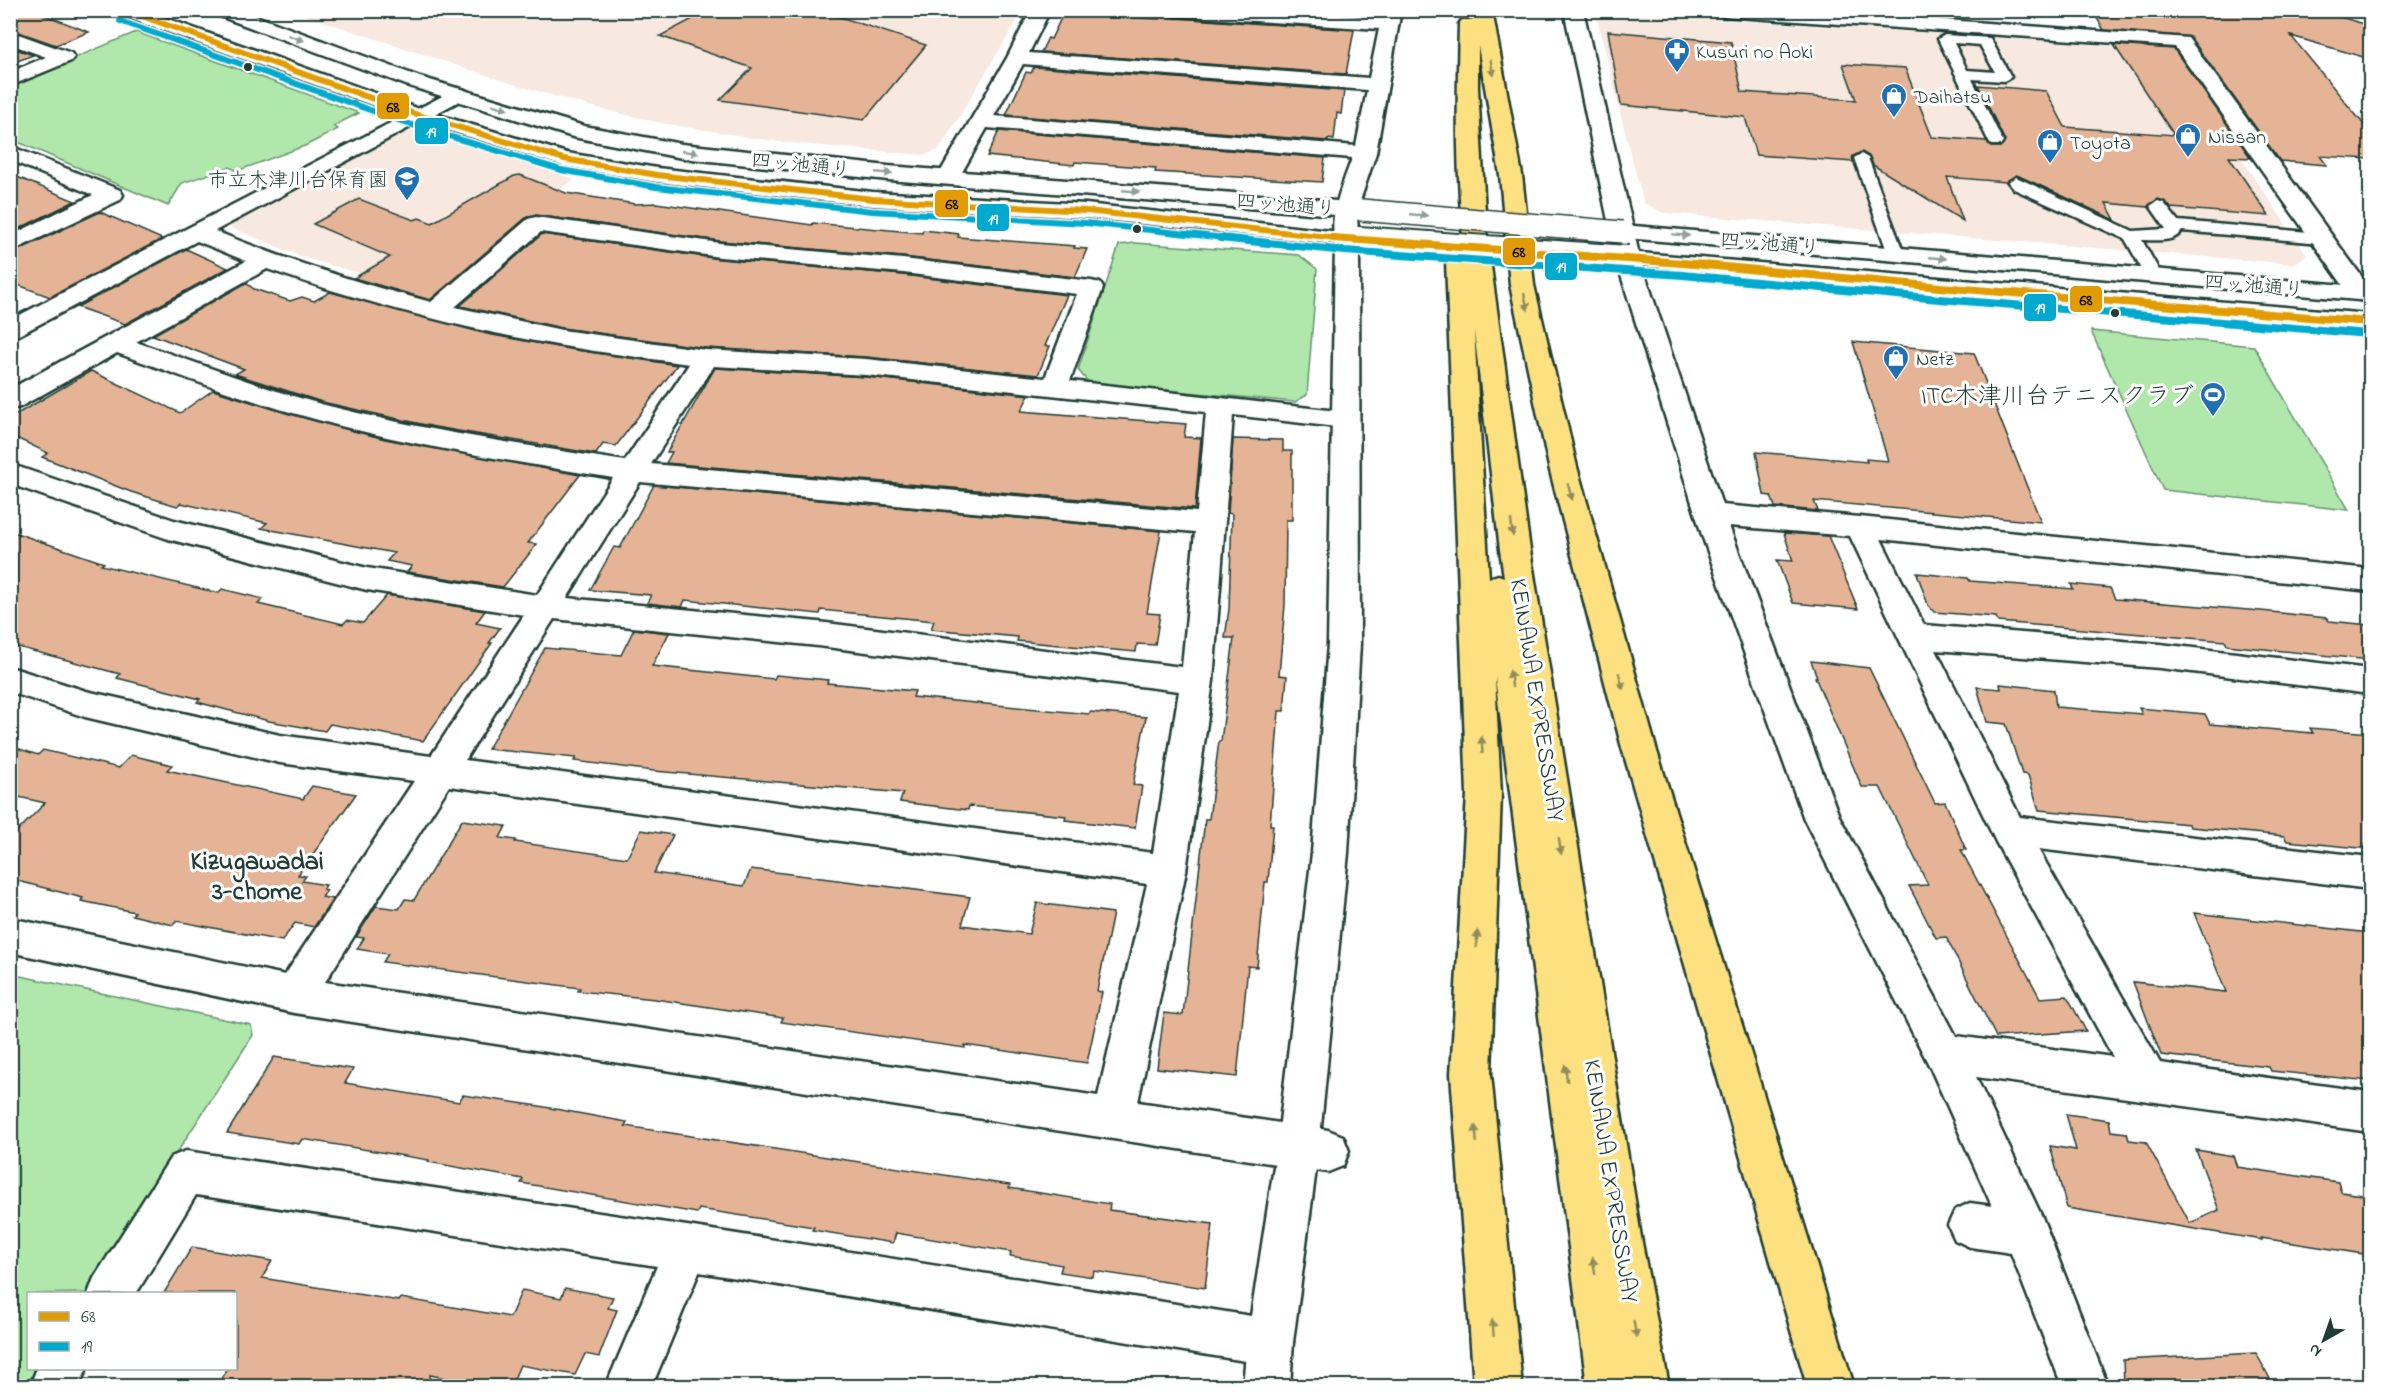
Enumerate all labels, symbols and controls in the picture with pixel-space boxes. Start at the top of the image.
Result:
one-way arrow [287,33,305,43]
pharmacy icon: Kusuri no Aoki [1662,36,1692,74]
place label: Kusuri no Aoki [1696,39,1813,68]
one-way arrow [1487,59,1496,78]
unlabelled marker [242,61,254,73]
shop icon: Daihatsu [1879,81,1909,119]
place label: Daihatsu [1913,84,1992,113]
line badge: 68 [376,92,410,120]
text: 68 [385,96,400,120]
one-way arrow [491,103,509,112]
line badge: 19 [414,117,449,145]
text: 19 [426,121,436,145]
shop icon: Nissan [2173,121,2203,159]
place label: Nissan [2208,124,2266,153]
shop icon: Toyota [2035,127,2065,165]
place label: Toyota [2070,130,2131,159]
one-way arrow [680,147,699,157]
street label: 四ッ池通り [749,147,852,186]
school or university icon: 市立木津川台保育園 [392,164,422,202]
place label: 市立木津川台保育園 [208,167,388,196]
one-way arrow [874,168,893,177]
one-way arrow [1122,186,1141,195]
street label: 四ッ池通り [1235,188,1337,225]
line badge: 68 [934,189,969,218]
text: 68 [944,193,959,217]
line badge: 19 [976,203,1010,232]
text: 19 [988,208,998,232]
one-way arrow [1410,210,1429,220]
unlabelled marker [1131,223,1143,235]
street label: 四ッ池通り [1719,227,1821,264]
one-way arrow [1671,231,1690,240]
line badge: 68 [1502,237,1536,266]
text: 68 [1511,241,1526,265]
line badge: 19 [1544,252,1578,281]
one-way arrow [1928,253,1947,263]
text: 19 [1556,256,1566,280]
street label: 四ッ池通り [2203,269,2305,306]
line badge: 68 [2069,285,2103,313]
text: 68 [2078,289,2093,313]
one-way arrow [1522,293,1532,312]
line badge: 19 [2023,293,2057,322]
text: 19 [2035,297,2045,321]
unlabelled marker [2109,307,2121,319]
shop icon: Netz [1881,343,1911,381]
place label: Netz [1916,346,1954,375]
place label: ITC木津川台テニスクラブ [1921,380,2194,415]
sports icon: ITC木津川台テニスクラブ [2198,380,2228,418]
one-way arrow [1566,483,1576,502]
one-way arrow [1508,519,1517,538]
street label: KEINAWA EXPRESSWAY [1499,576,1572,825]
one-way arrow [1506,669,1515,688]
one-way arrow [1617,672,1626,690]
one-way arrow [1477,735,1486,754]
one-way arrow [1556,836,1565,855]
district label: Kizugawadai 3-chome [190,844,324,912]
one-way arrow [1473,930,1482,949]
street label: KEINAWA EXPRESSWAY [1573,1057,1646,1306]
one-way arrow [1561,1064,1570,1083]
one-way arrow [1471,1124,1481,1143]
one-way arrow [1589,1257,1598,1276]
legend [27,1292,237,1370]
text: 68 [81,1305,96,1331]
north arrow [2294,1310,2354,1370]
one-way arrow [1488,1319,1498,1338]
one-way arrow [1631,1320,1640,1339]
text: 19 [81,1335,93,1361]
text: N [2304,1337,2327,1363]

